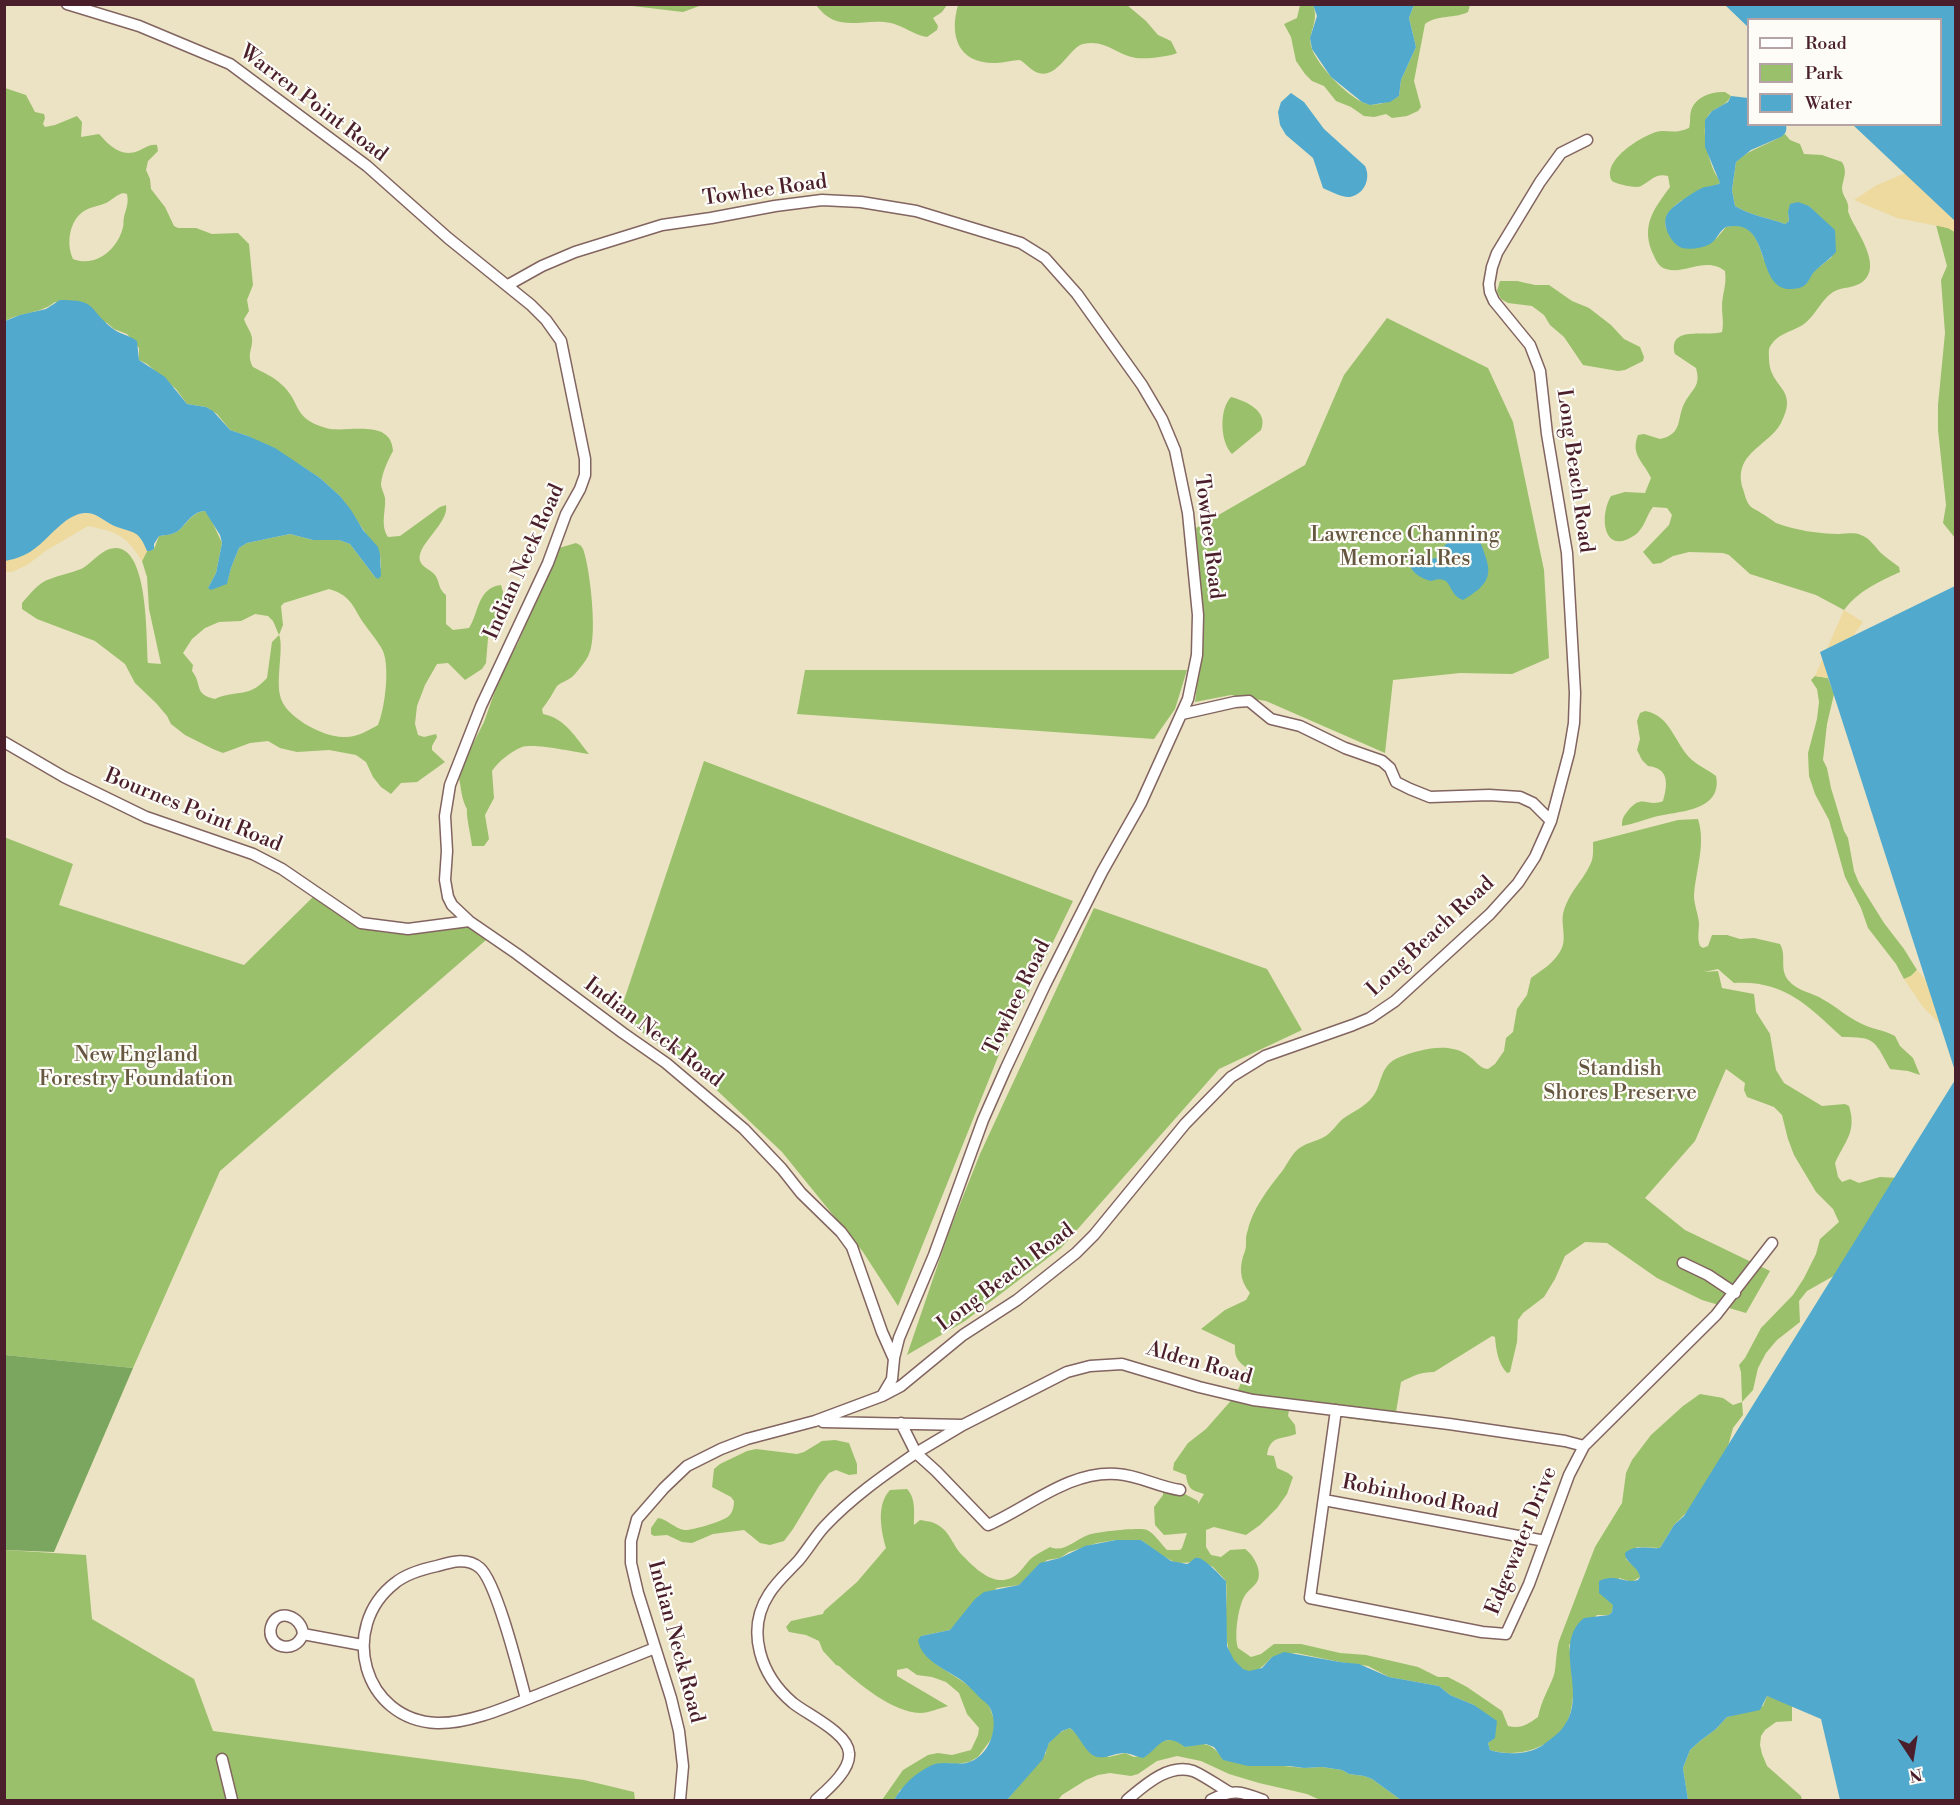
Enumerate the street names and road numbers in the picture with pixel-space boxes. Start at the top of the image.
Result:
street label: Warren Point Road [234,40,392,168]
street label: Towhee Road [701,170,829,212]
street label: Long Beach Road [1550,387,1598,555]
street label: Towhee Road [1188,473,1228,601]
street label: Indian Neck Road [479,480,571,644]
street label: Bournes Point Road [101,764,285,858]
street label: Long Beach Road [1362,871,1500,1003]
street label: Towhee Road [979,936,1057,1060]
street label: Indian Neck Road [579,973,727,1093]
street label: Long Beach Road [932,1218,1080,1338]
street label: Alden Road [1143,1337,1255,1391]
street label: Edgewater Drive [1481,1463,1563,1619]
street label: Robinhood Road [1340,1470,1500,1526]
street label: Indian Neck Road [641,1558,709,1726]

